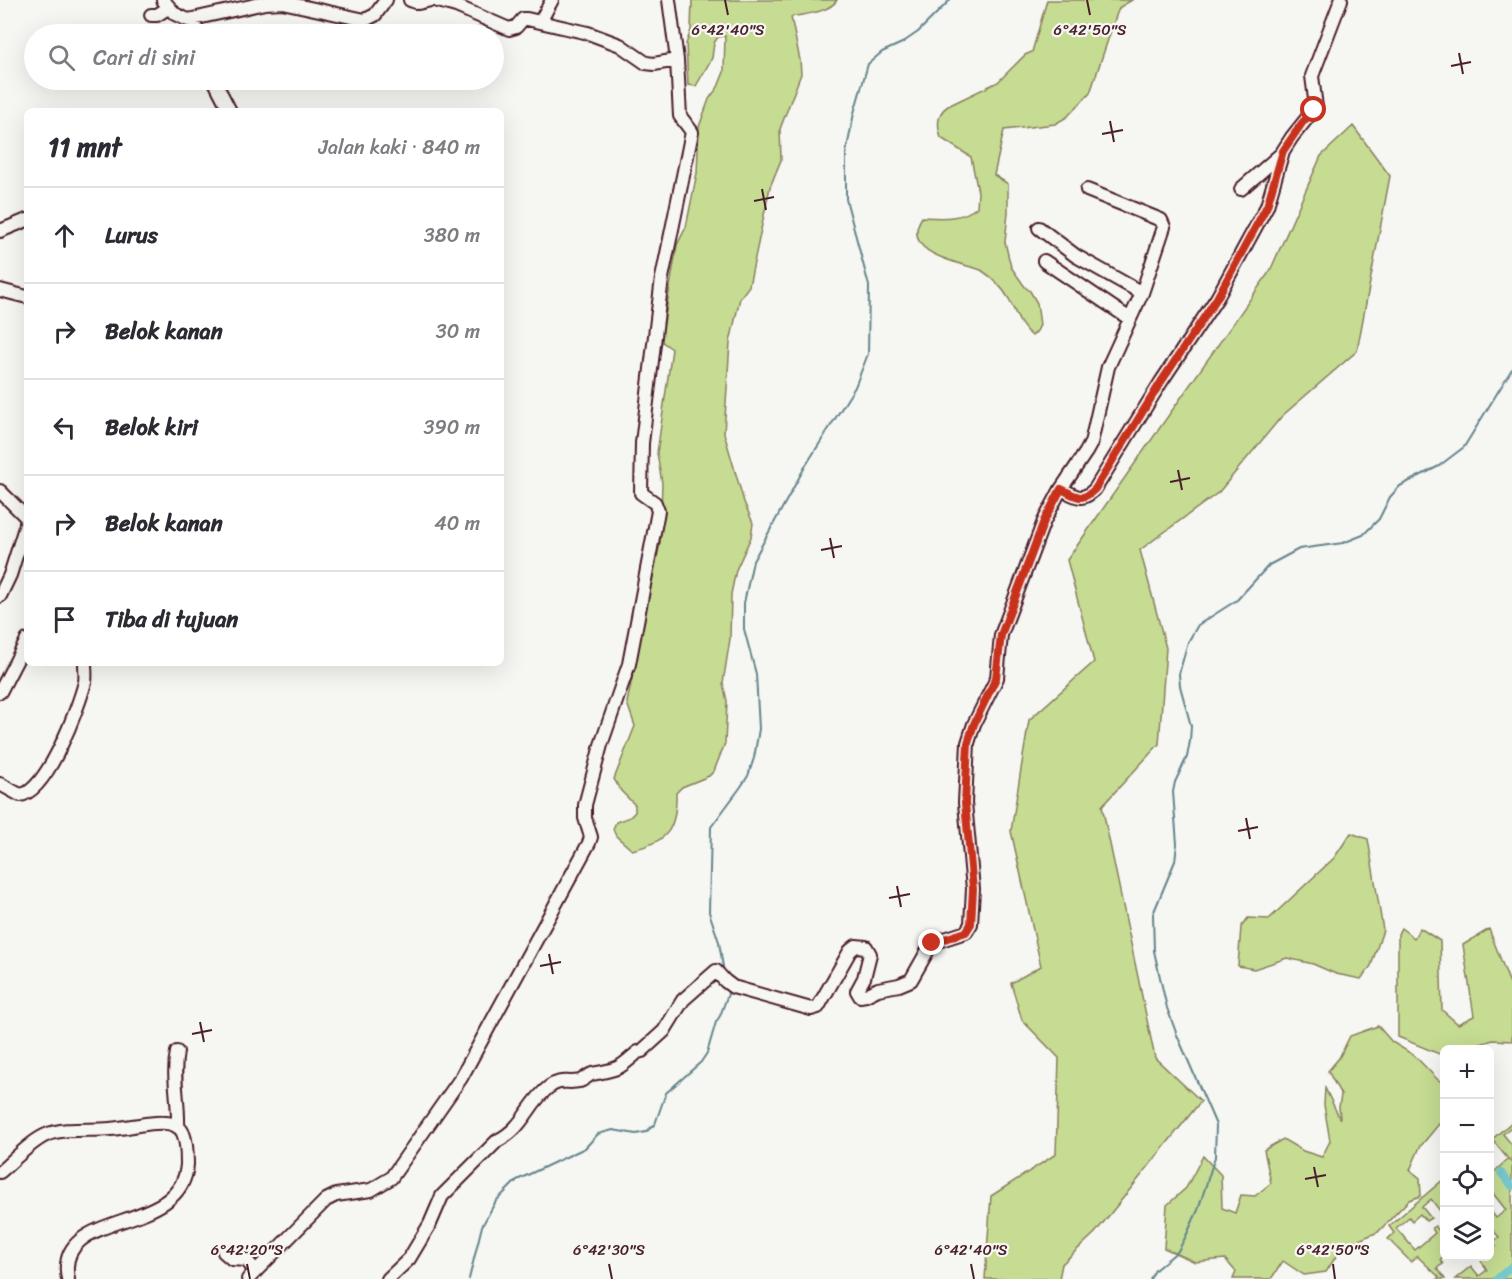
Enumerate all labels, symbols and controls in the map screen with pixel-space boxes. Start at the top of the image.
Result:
text: 6°42'40"S [691,17,765,43]
text: 6°42'50"S [1054,17,1127,43]
search box [24,24,504,90]
text: Cari di sini [93,38,195,77]
icon: search [45,41,78,74]
route start [1300,96,1326,122]
text: 11 mnt [48,124,122,170]
text: Jalan kaki · 840 m [319,130,480,165]
text: Lurus [105,216,158,255]
text: 380 m [424,218,480,253]
icon: ahead [48,219,81,252]
text: Belok kanan [105,312,223,351]
text: 30 m [436,314,480,349]
icon: right [48,315,81,348]
text: Belok kiri [105,408,198,447]
text: 390 m [424,410,480,445]
icon: left [48,411,81,444]
text: Belok kanan [105,504,223,543]
text: 40 m [434,506,480,541]
icon: right [48,507,81,540]
text: Tiba di tujuan [105,600,238,639]
icon: arrive [48,603,81,636]
route end [918,929,944,955]
map controls [1440,1045,1494,1261]
button: + [1440,1045,1494,1099]
button: − [1440,1099,1494,1153]
button: locate [1440,1153,1494,1207]
button: layers [1440,1207,1494,1261]
text: 6°42'20"S [211,1237,284,1263]
text: 6°42'30"S [573,1237,646,1263]
text: 6°42'40"S [934,1237,1008,1263]
text: 6°42'50"S [1297,1237,1370,1263]

